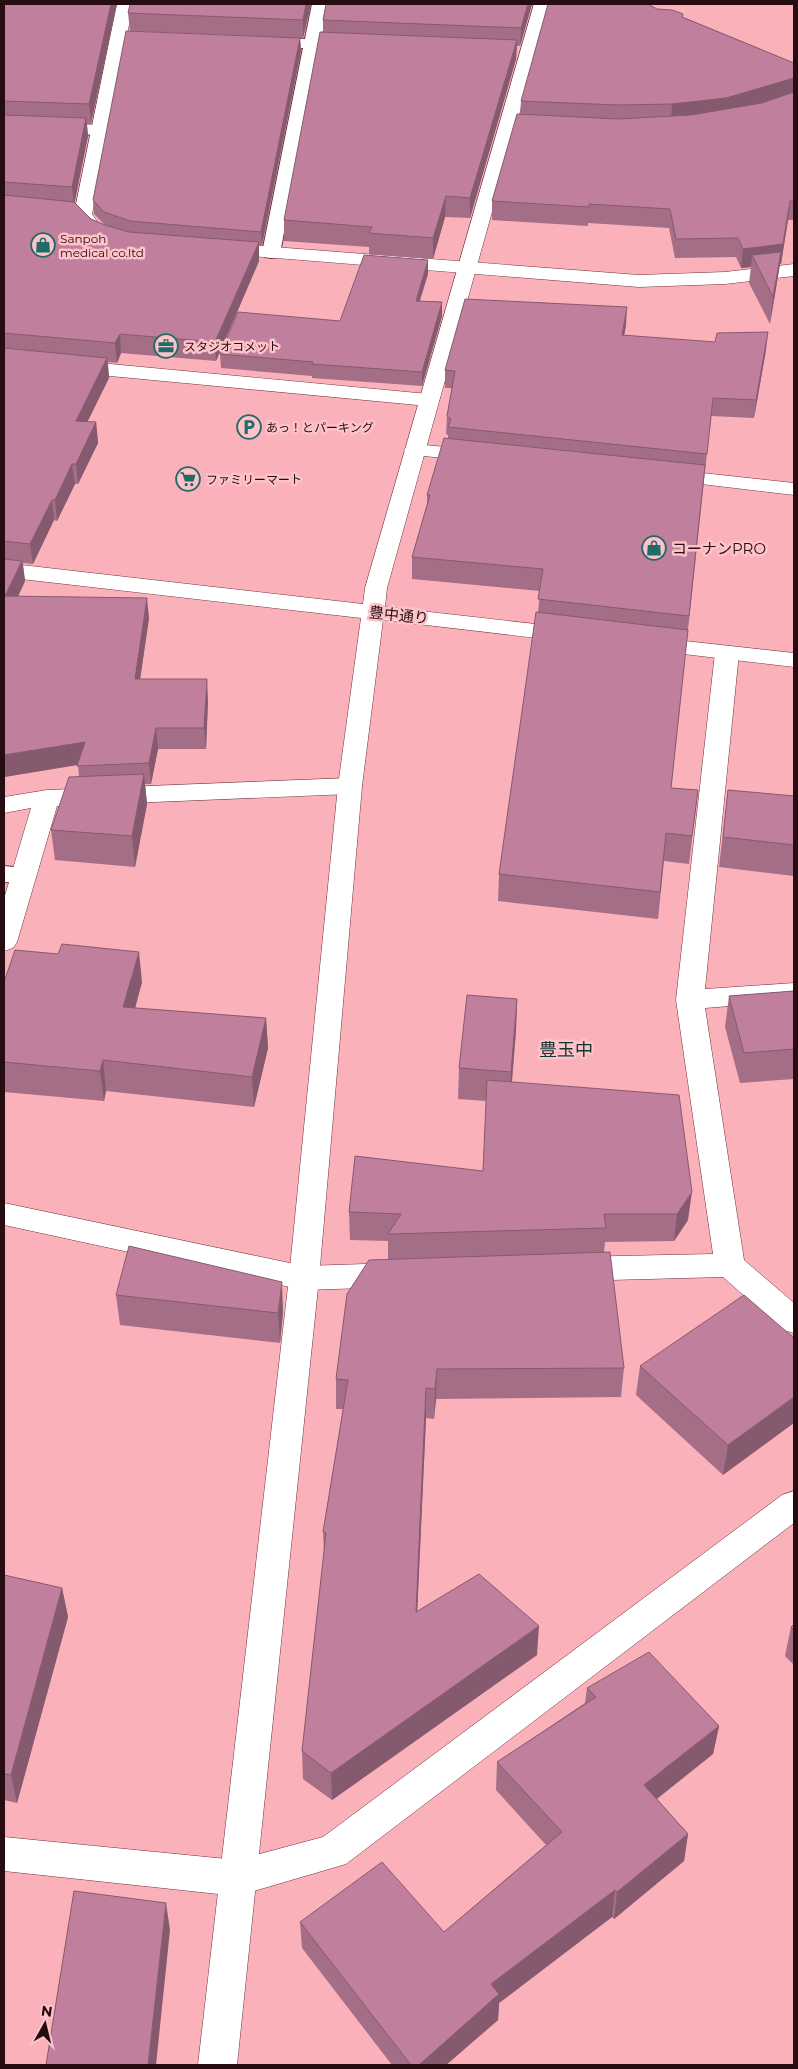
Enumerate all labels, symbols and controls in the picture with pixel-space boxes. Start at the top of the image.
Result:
place label: Sanpoh medical co.ltd [60,231,144,260]
shop icon: Sanpoh medical co.ltd [30,232,56,258]
office icon: スタジオコメット [153,333,179,359]
place label: スタジオコメット [184,339,280,354]
parking icon: あっ！とパーキング [236,414,262,440]
place label: あっ！とパーキング [266,420,374,435]
supermarket icon: ファミリーマート [175,466,201,492]
place label: ファミリーマート [206,472,302,487]
shop icon: コーナンPRO [641,535,667,561]
place label: コーナンPRO [672,539,766,558]
street label: 豊中通り [368,602,430,628]
district label: 豊玉中 [539,1039,593,1061]
north arrow [20,1999,70,2049]
text: N [40,2001,54,2021]

